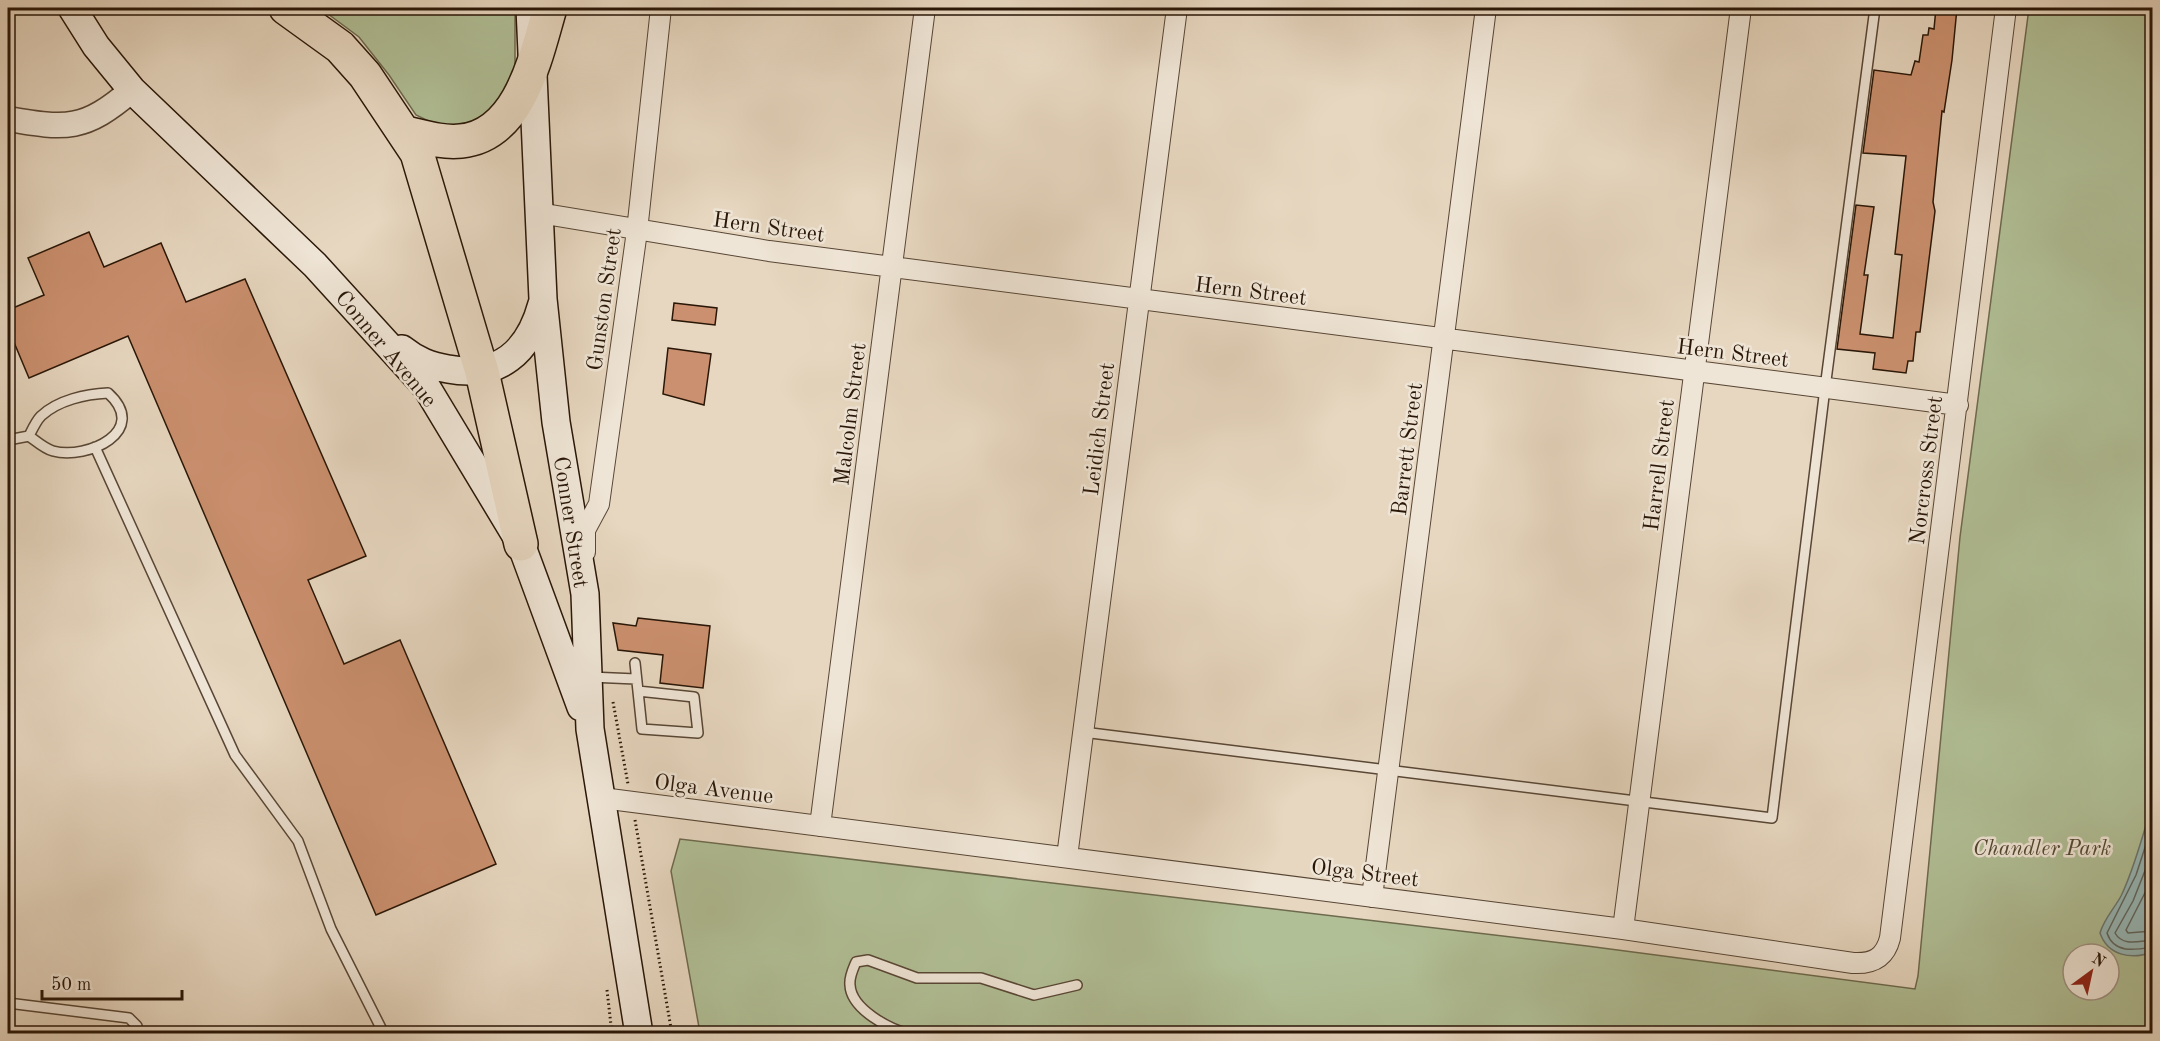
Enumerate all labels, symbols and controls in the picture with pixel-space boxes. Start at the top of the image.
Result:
street label: Hern Street [711,209,826,247]
street label: Gunston Street [584,226,626,372]
street label: Hern Street [1193,274,1308,310]
street label: Conner Avenue [331,287,440,412]
street label: Hern Street [1675,336,1790,372]
street label: Malcolm Street [831,342,871,487]
street label: Leidich Street [1081,361,1119,497]
street label: Barrett Street [1389,381,1427,517]
street label: Norcross Street [1907,394,1947,546]
street label: Harrell Street [1641,398,1679,532]
street label: Conner Street [549,455,591,590]
street label: Olga Avenue [653,772,775,808]
park label: Chandler Park [1973,838,2111,860]
street label: Olga Street [1310,856,1420,892]
north arrow [2061,942,2121,1002]
text: N [2089,951,2108,972]
scale bar [42,963,182,1001]
text: 50 m [51,976,91,994]

